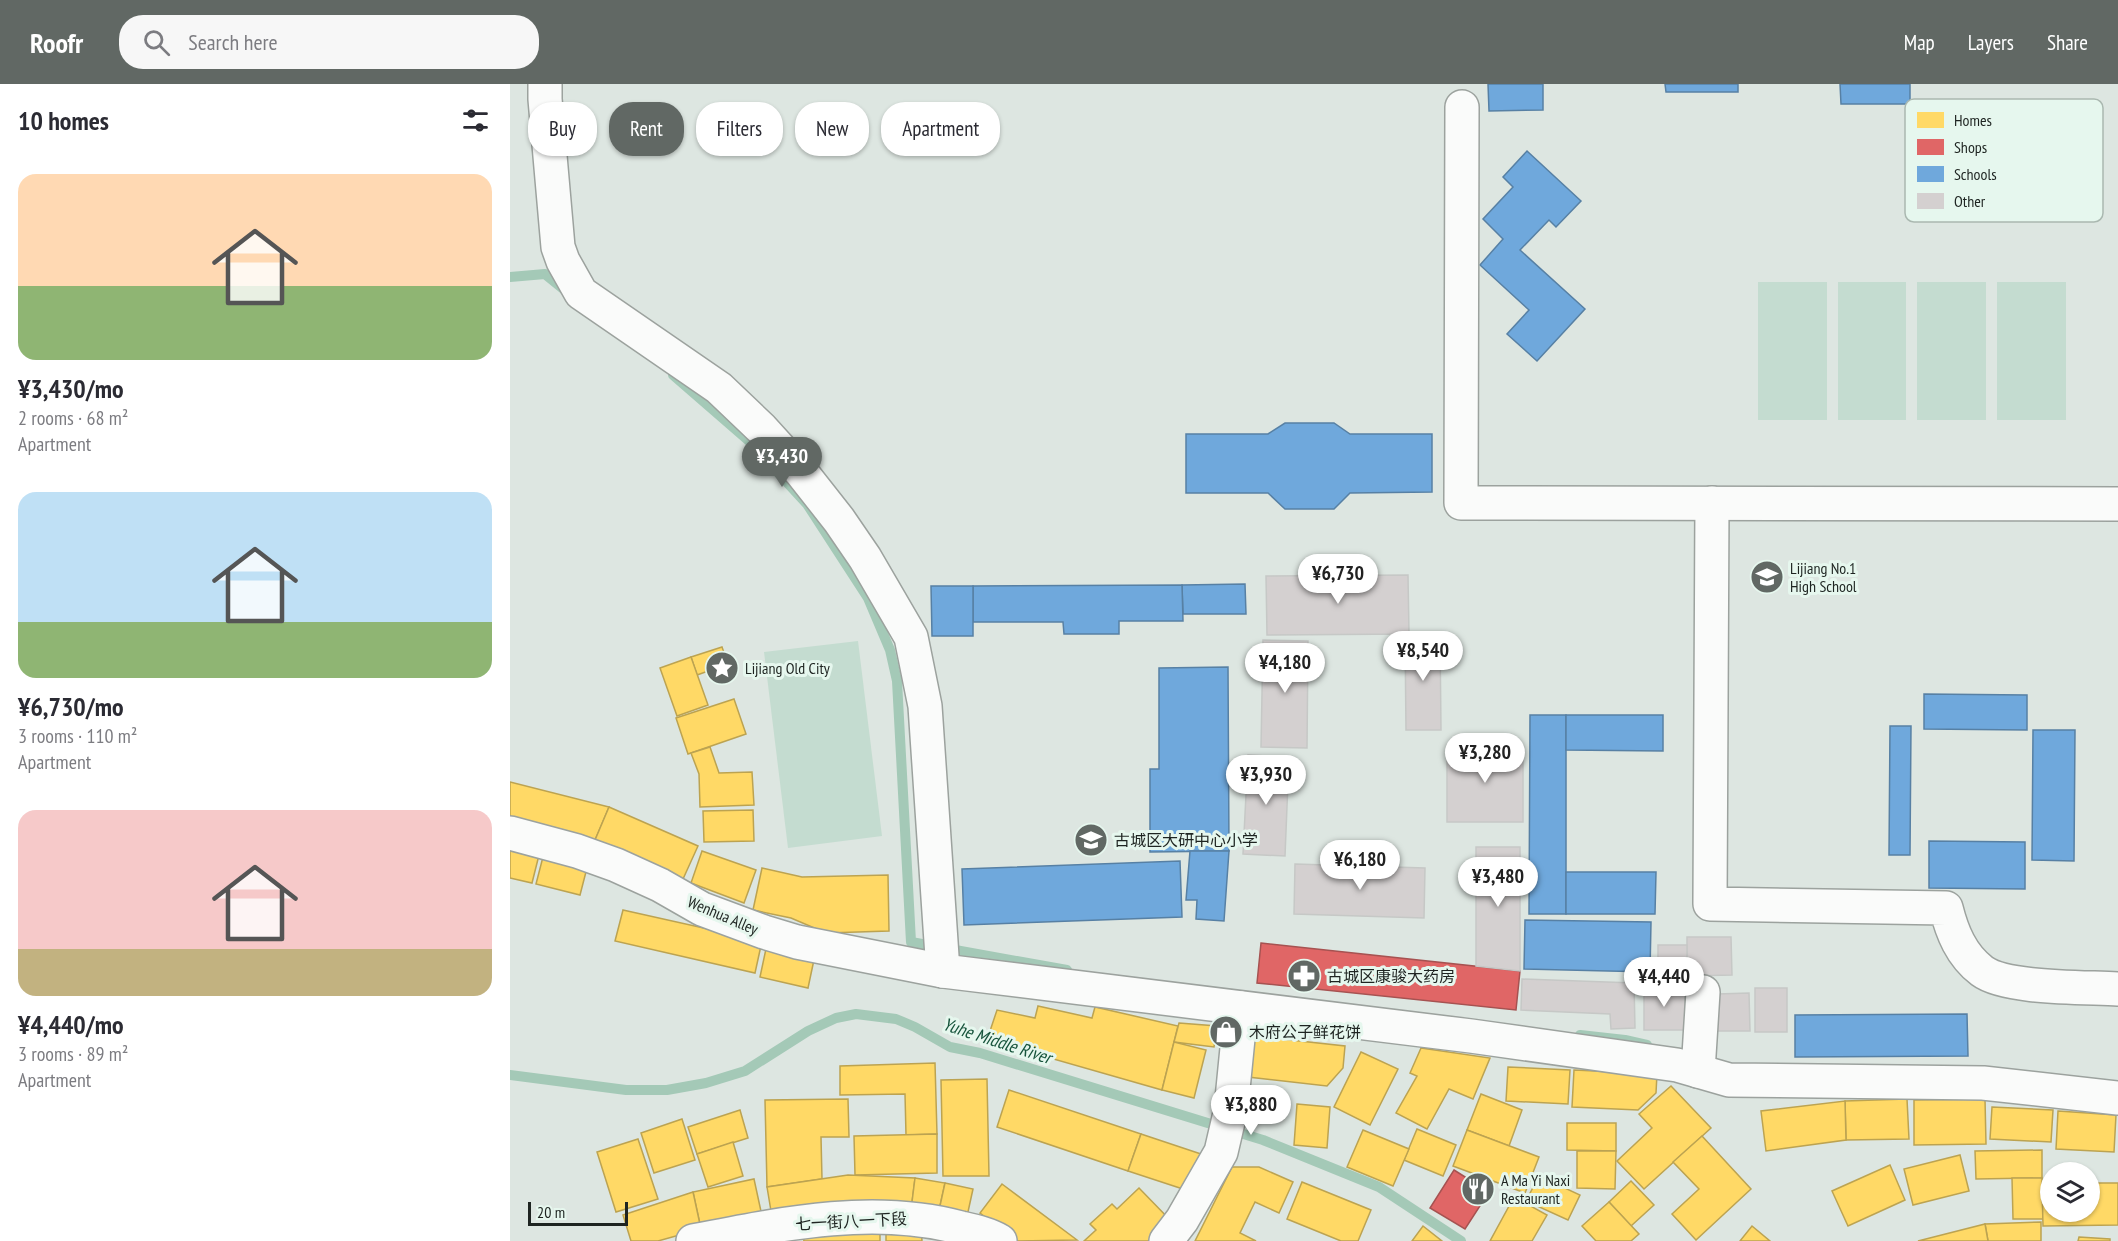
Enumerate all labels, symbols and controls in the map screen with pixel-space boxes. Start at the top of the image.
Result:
search box [119,15,539,69]
text: Roofr [30,24,83,61]
icon: search [140,26,173,59]
text: Search here [188,28,278,56]
text: Map [1904,29,1935,56]
text: Layers [1968,29,2014,56]
text: Share [2047,29,2088,56]
legend [1905,99,2103,222]
chip: Buy [528,102,597,156]
chip: Rent [609,102,684,156]
chip: Filters [696,102,783,156]
chip: New [795,102,869,156]
chip: Apartment [881,102,1000,156]
text: 10 homes [18,104,109,137]
icon: filters [459,104,492,137]
text: Homes [1954,110,1992,130]
text: Shops [1954,137,1987,157]
text: Schools [1954,164,1997,184]
text: Other [1954,191,1986,211]
icon: home [201,213,309,321]
text: ¥3,430/mo [18,372,124,405]
text: 2 rooms · 68 m² [18,405,128,431]
text: Apartment [18,431,91,457]
pin: ¥3,430 [733,437,831,488]
text: ¥3,430 [756,443,808,469]
icon: home [201,531,309,639]
pin: ¥6,730 [1289,554,1387,605]
place label: Lijiang No.1 High School [1790,558,1857,596]
school or university icon: Lijiang No.1 High School [1749,559,1785,595]
text: ¥6,730 [1312,560,1364,586]
pin: ¥8,540 [1374,631,1472,682]
text: ¥8,540 [1397,637,1449,663]
pin: ¥4,180 [1236,643,1334,694]
text: ¥4,180 [1259,649,1311,675]
place icon: Lijiang Old City [704,650,740,686]
place label: Lijiang Old City [745,658,830,678]
text: ¥6,730/mo [18,690,124,723]
text: 3 rooms · 110 m² [18,723,137,749]
pin: ¥3,280 [1436,733,1534,784]
text: ¥3,280 [1459,739,1511,765]
text: Apartment [18,749,91,775]
pin: ¥3,930 [1217,755,1315,806]
text: ¥3,930 [1240,761,1292,787]
school or university icon: 古城区大研中心小学 [1073,822,1109,858]
place label: 古城区大研中心小学 [1114,830,1258,850]
pin: ¥6,180 [1311,840,1409,891]
text: ¥6,180 [1334,846,1386,872]
icon: home [201,849,309,957]
pin: ¥3,480 [1449,857,1547,908]
text: ¥3,480 [1472,863,1524,889]
street label: Wenhua Alley [685,891,761,939]
pin: ¥4,440 [1615,957,1713,1008]
pharmacy icon: 古城区康骏大药房 [1286,958,1322,994]
text: ¥4,440 [1638,963,1690,989]
place label: 古城区康骏大药房 [1327,966,1455,986]
text: ¥4,440/mo [18,1008,124,1041]
water label: Yuhe Middle River [940,1012,1057,1070]
shop icon: 木府公子鲜花饼 [1208,1014,1244,1050]
place label: 木府公子鲜花饼 [1249,1022,1361,1042]
text: 3 rooms · 89 m² [18,1041,128,1067]
text: Apartment [18,1067,91,1093]
pin: ¥3,880 [1202,1085,1300,1136]
text: ¥3,880 [1225,1091,1277,1117]
map controls [2040,1162,2100,1222]
button: layers [2040,1162,2100,1222]
place label: A Ma Yi Naxi Restaurant [1501,1170,1570,1208]
restaurant icon: A Ma Yi Naxi Restaurant [1460,1171,1496,1207]
scale bar [528,1199,628,1226]
text: 20 m [537,1202,565,1222]
street label: 七一街八一下段 [795,1208,907,1234]

